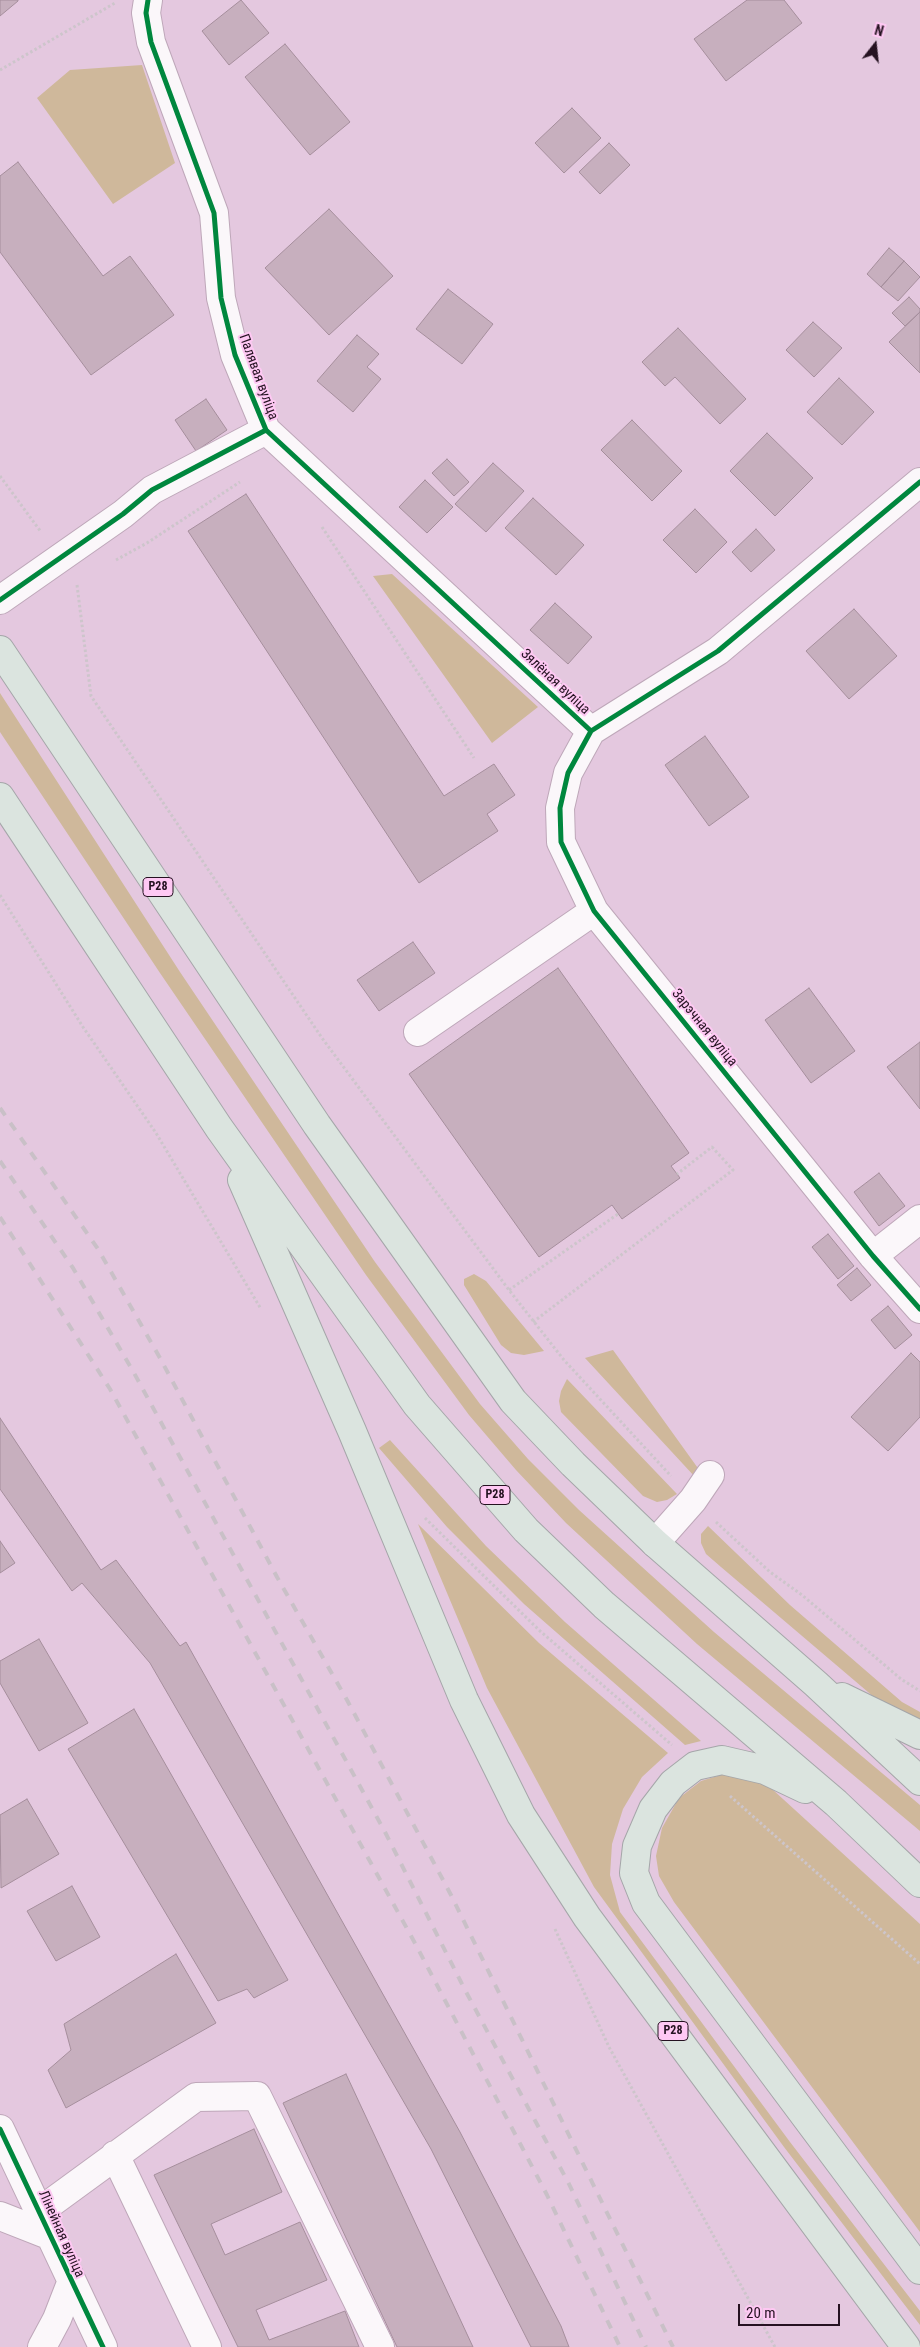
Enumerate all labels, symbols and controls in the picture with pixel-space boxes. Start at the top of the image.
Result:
north arrow [850,20,900,70]
text: N [873,22,885,39]
street label: Палявая вуліца [235,332,281,422]
street label: Зялёная вуліца [517,646,593,718]
road number: Р28 [143,878,173,896]
street label: Зарэчная вуліца [668,986,740,1070]
road number: Р28 [480,1486,510,1504]
road number: Р28 [658,2022,688,2040]
street label: Лінейная вуліца [34,2188,88,2280]
scale bar [740,2294,842,2326]
text: 20 m [746,2304,776,2322]

